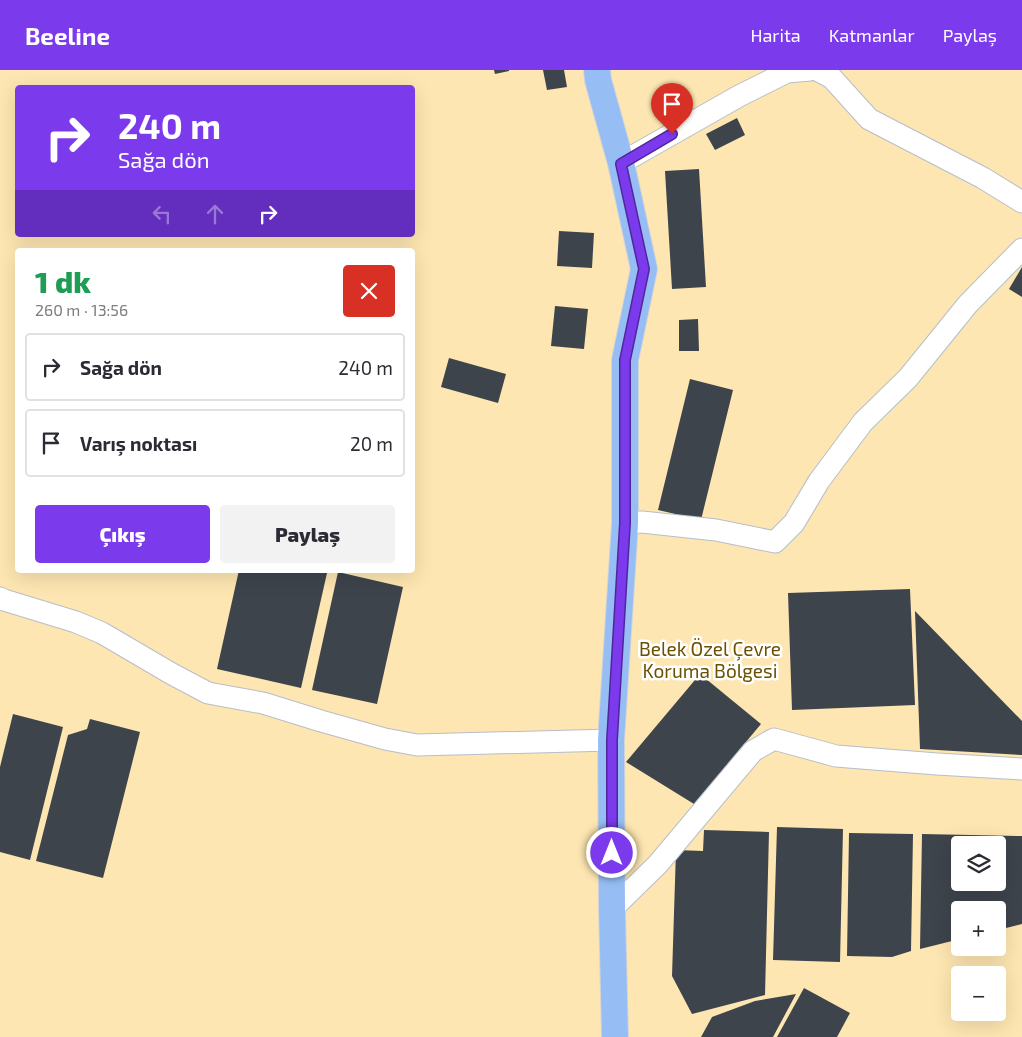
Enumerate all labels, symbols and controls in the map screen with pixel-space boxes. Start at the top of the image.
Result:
text: Beeline [25,21,110,50]
text: Harita [750,24,801,46]
text: Katmanlar [829,24,915,46]
text: Paylaş [943,24,997,46]
pin [651,83,693,134]
icon: arrive [658,90,686,118]
text: 240 m [118,104,221,146]
icon: right [35,105,100,170]
text: Sağa dön [118,146,209,172]
icon: left [148,200,176,228]
icon: ahead [201,200,229,228]
icon: right [254,200,282,228]
text: 1 dk [35,263,91,299]
button: close [343,265,395,317]
text: 260 m · 13:56 [35,300,128,319]
icon: right [37,353,65,381]
text: Sağa dön [80,356,162,379]
text: 240 m [338,356,393,379]
icon: arrive [37,429,65,457]
text: Varış noktası [80,432,197,455]
text: 20 m [350,432,393,455]
button: Çıkış [35,505,210,563]
button: Paylaş [220,505,395,563]
park label: Belek Özel Çevre Koruma Bölgesi [639,637,781,682]
position arrow [585,826,637,878]
map controls [951,836,1006,1021]
button: layers [951,836,1006,891]
button: + [951,901,1006,956]
button: − [951,966,1006,1021]

